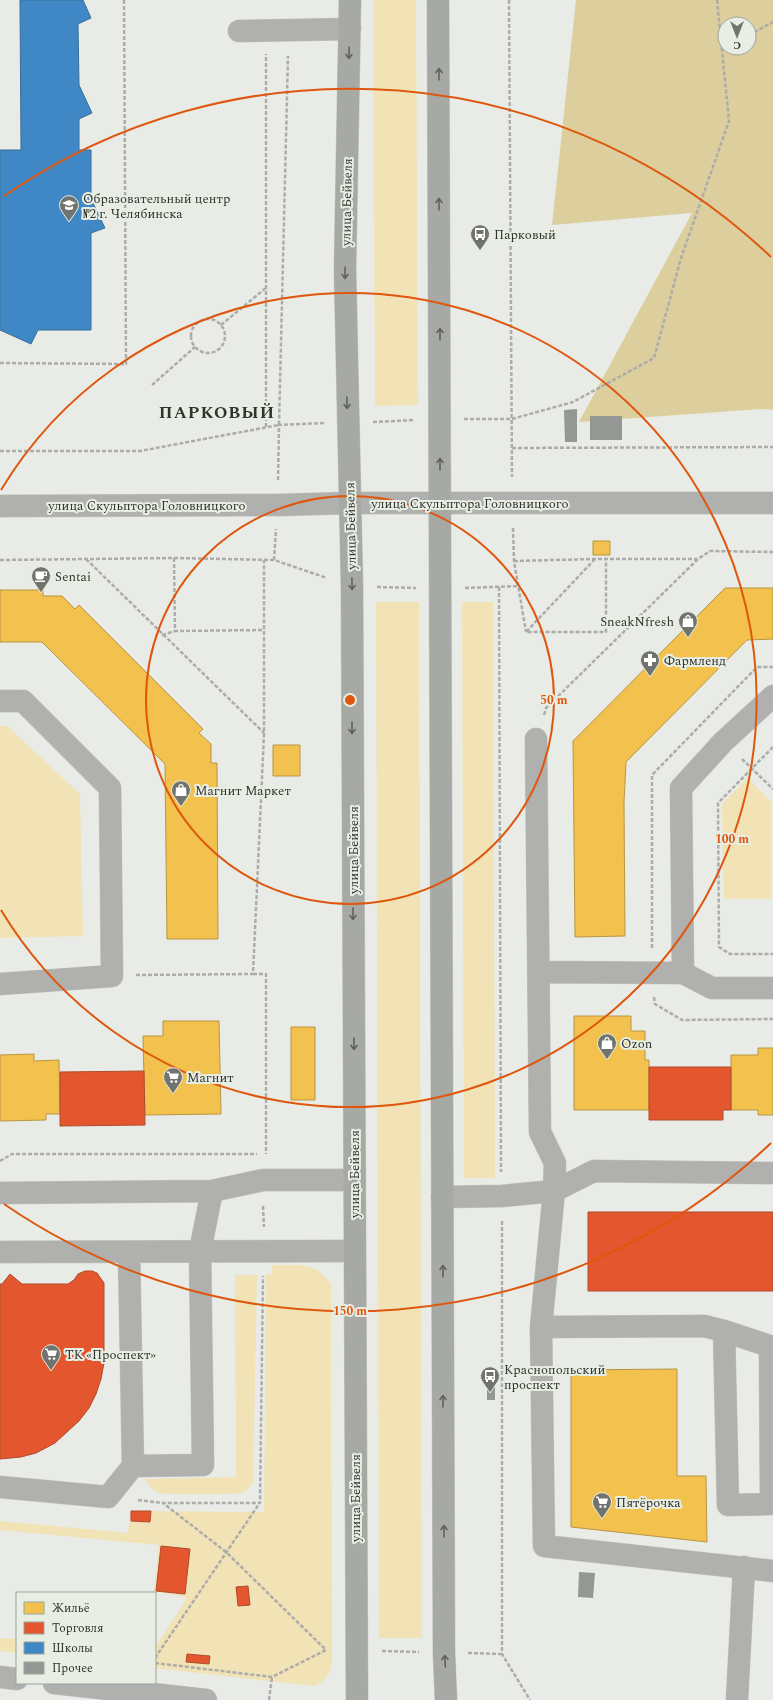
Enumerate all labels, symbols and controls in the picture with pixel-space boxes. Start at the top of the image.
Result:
north arrow [717,16,757,56]
text: С [733,37,741,54]
one-way arrow [345,46,353,59]
one-way arrow [435,68,443,81]
street label: улица Бейвеля [336,158,358,247]
place label: Образовательный центр №2 г. Челябинска [83,189,230,224]
school or university icon: Образовательный центр №2 г. Челябинска [58,194,80,222]
one-way arrow [435,198,443,211]
bus stop icon: Парковый [469,223,491,251]
place label: Парковый [494,225,556,245]
one-way arrow [341,266,349,279]
one-way arrow [436,328,444,341]
one-way arrow [343,396,351,409]
district label: ПАРКОВЫЙ [159,400,275,426]
one-way arrow [436,458,444,471]
street label: улица Бейвеля [340,482,362,571]
street label: улица Скульптора Головницкого [370,494,569,514]
street label: улица Скульптора Головницкого [47,496,246,516]
cafe icon: Sentai [30,565,52,593]
place label: Sentai [55,567,91,587]
one-way arrow [348,577,356,590]
shop icon: SneakNfresh [677,610,699,638]
place label: SneakNfresh [600,612,674,632]
pharmacy icon: Фармленд [639,649,661,677]
place label: Фармленд [664,651,726,671]
text: 50 m [540,691,568,710]
centre of rings [343,693,357,707]
one-way arrow [348,721,356,734]
shop icon: Магнит Маркет [170,779,192,807]
place label: Магнит Маркет [195,781,291,801]
street label: улица Бейвеля [344,806,364,895]
text: 100 m [715,830,749,849]
one-way arrow [349,907,357,920]
shop icon: Ozon [596,1032,618,1060]
place label: Ozon [621,1034,653,1054]
one-way arrow [350,1037,358,1050]
supermarket icon: Магнит [162,1066,184,1094]
place label: Магнит [187,1068,234,1088]
street label: улица Бейвеля [345,1130,365,1219]
one-way arrow [439,1265,447,1278]
text: 150 m [333,1302,367,1321]
supermarket icon: ТК «Проспект» [40,1343,62,1371]
place label: ТК «Проспект» [65,1345,156,1365]
place label: Краснопольский проспект [504,1360,605,1395]
bus stop icon: Краснопольский проспект [479,1365,501,1393]
one-way arrow [439,1395,447,1408]
street label: улица Бейвеля [346,1454,366,1543]
supermarket icon: Пятёрочка [591,1491,613,1519]
place label: Пятёрочка [616,1493,681,1513]
one-way arrow [440,1525,448,1538]
legend [16,1592,156,1684]
text: Жильё [52,1599,90,1618]
text: Торговля [52,1619,103,1638]
text: Школы [52,1639,93,1658]
one-way arrow [441,1655,448,1668]
text: Прочее [52,1659,93,1678]

